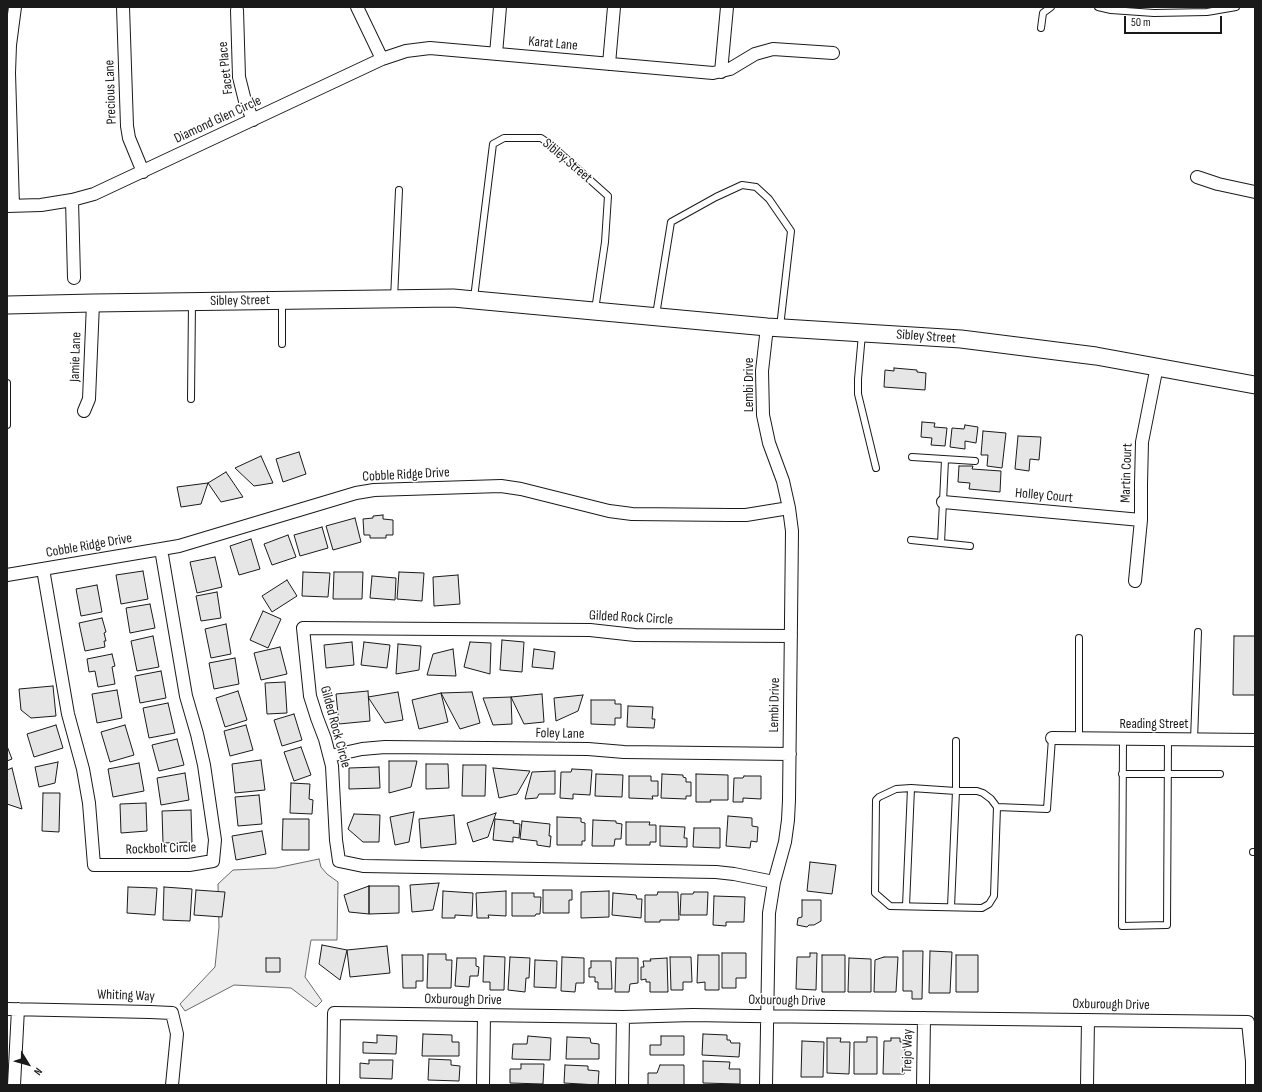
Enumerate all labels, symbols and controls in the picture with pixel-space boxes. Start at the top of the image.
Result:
scale bar [1126,8,1224,34]
text: 50 m [1131,15,1151,30]
street label: Karat Lane [528,33,578,55]
street label: Facet Place [215,41,237,95]
street label: Precious Lane [101,59,121,125]
street label: Diamond Glen Circle [172,92,264,148]
street label: Sibley Street [539,135,595,187]
street label: Sibley Street [210,292,270,310]
street label: Sibley Street [896,327,956,347]
street label: Jamie Lane [67,332,85,382]
street label: Lembi Drive [741,358,757,412]
street label: Martin Court [1118,443,1136,503]
street label: Cobble Ridge Drive [362,464,450,486]
street label: Holley Court [1014,485,1074,507]
street label: Cobble Ridge Drive [45,530,133,562]
street label: Gilded Rock Circle [589,607,673,629]
street label: Lembi Drive [766,677,784,733]
street label: Gilded Rock Circle [316,684,354,770]
street label: Reading Street [1119,716,1189,732]
street label: Foley Lane [535,725,585,743]
street label: Rockbolt Circle [125,839,197,859]
street label: Whiting Way [97,987,155,1005]
street label: Oxburough Drive [424,991,502,1009]
street label: Oxburough Drive [748,992,826,1010]
street label: Oxburough Drive [1072,996,1150,1014]
street label: Trejo Way [899,1029,917,1073]
north arrow [8,1044,48,1084]
text: N [31,1065,45,1078]

